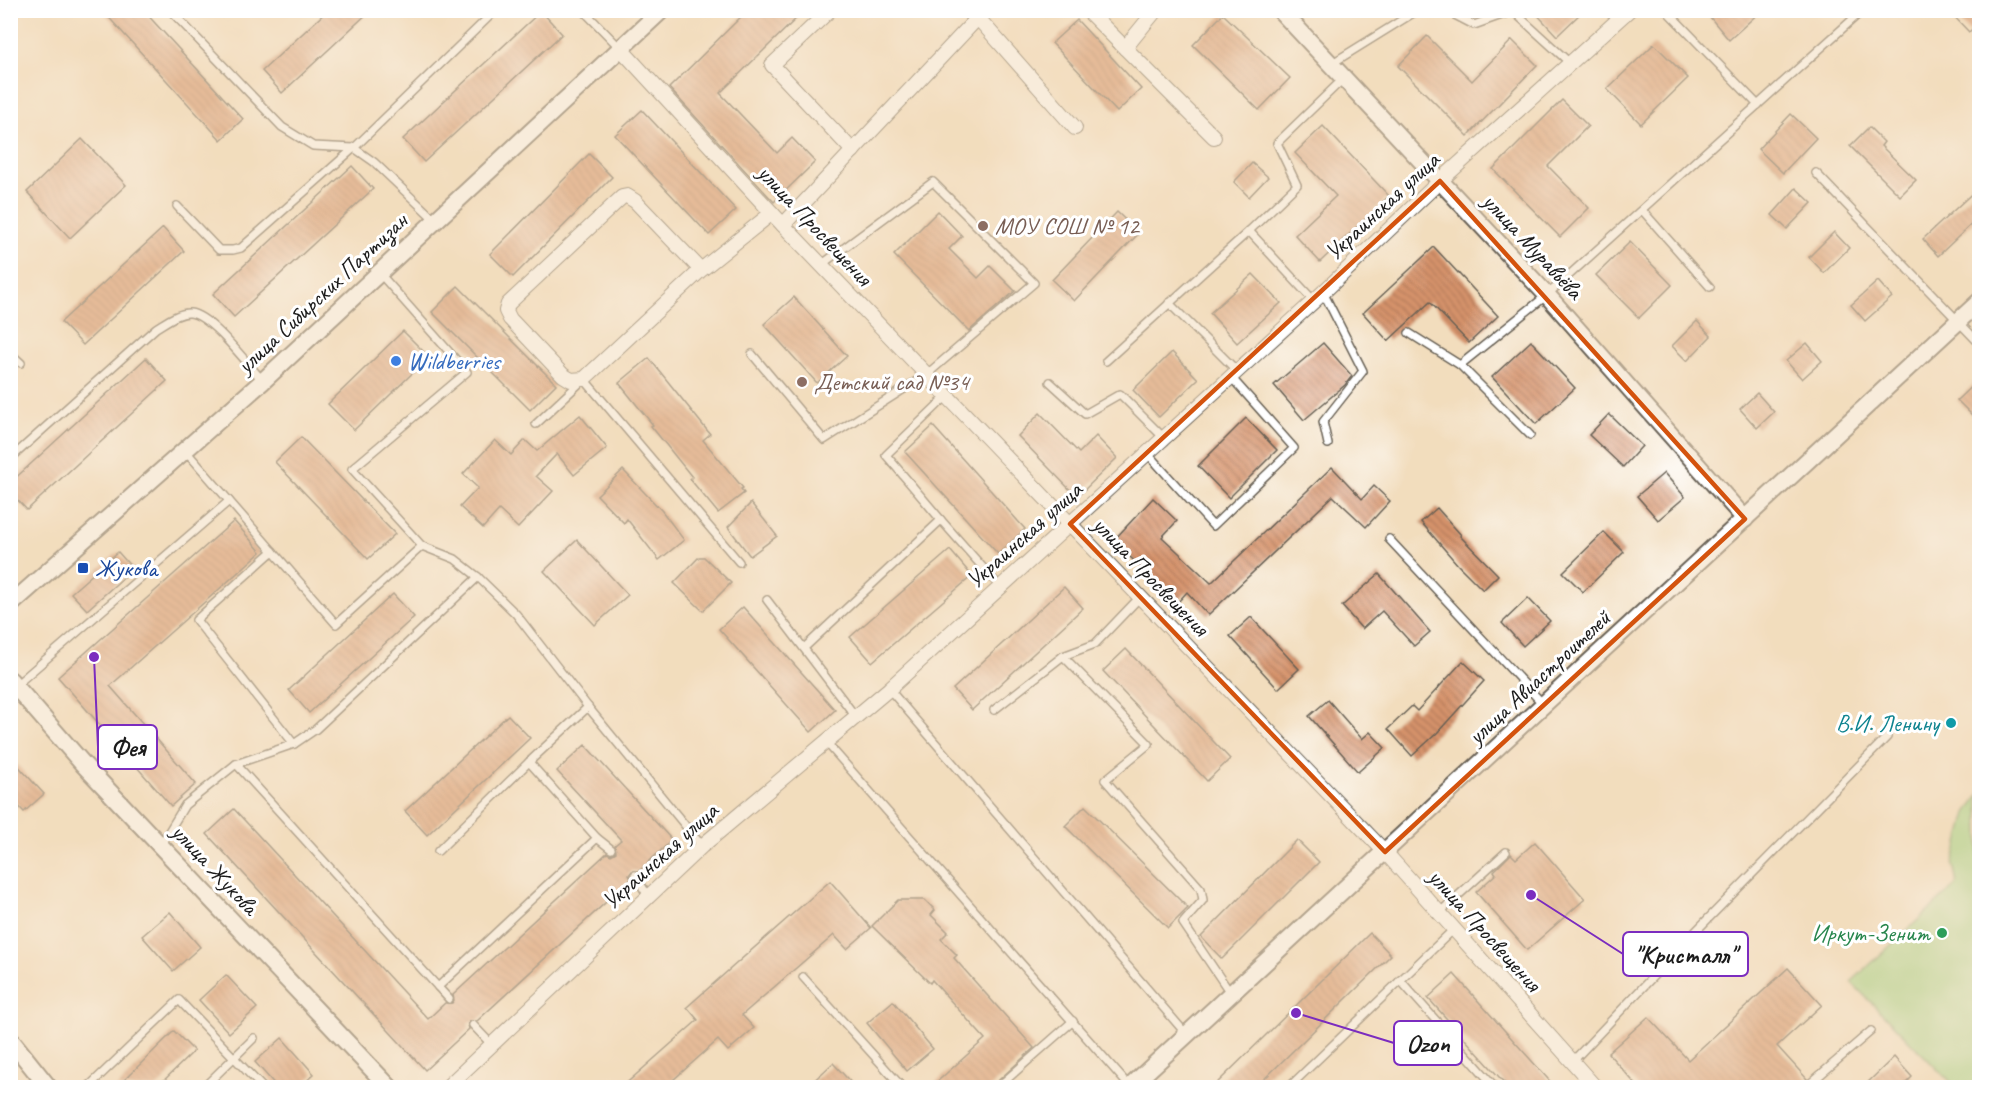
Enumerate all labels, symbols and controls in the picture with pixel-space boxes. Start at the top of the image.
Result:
street label: Украинская улица [1318,144,1447,267]
street label: улица Просвещения [750,157,880,293]
street label: улица Муравьёва [1475,185,1591,306]
street label: улица Сибирских Партизан [229,205,415,382]
place label: МОУ СОШ № 12 [995,211,1141,241]
marker: МОУ СОШ № 12 [976,219,990,233]
place label: Wildberries [408,346,502,376]
marker: Wildberries [389,354,403,368]
place label: Детский сад №34 [814,367,971,397]
marker: Детский сад №34 [795,375,809,389]
street label: Украинская улица [960,474,1089,595]
street label: улица Просвещения [1085,508,1217,643]
place label: Жукова [95,553,159,583]
marker: Жукова [76,561,90,575]
street label: улица Авиастроителей [1460,602,1618,752]
place label: В.И. Ленину [1836,708,1941,738]
marker: В.И. Ленину [1944,716,1958,730]
callout: Фея [98,725,157,769]
text: Фея [111,731,147,764]
street label: Украинская улица [596,795,725,916]
street label: улица Жукова [164,816,266,923]
street label: улица Просвещения [1421,861,1549,999]
place label: Иркут-Зенит [1811,918,1931,948]
marker: Иркут-Зенит [1935,926,1949,940]
callout: "Кристалл" [1623,932,1748,976]
text: "Кристалл" [1634,938,1741,971]
callout: Ozon [1394,1021,1462,1065]
text: Ozon [1406,1027,1451,1060]

